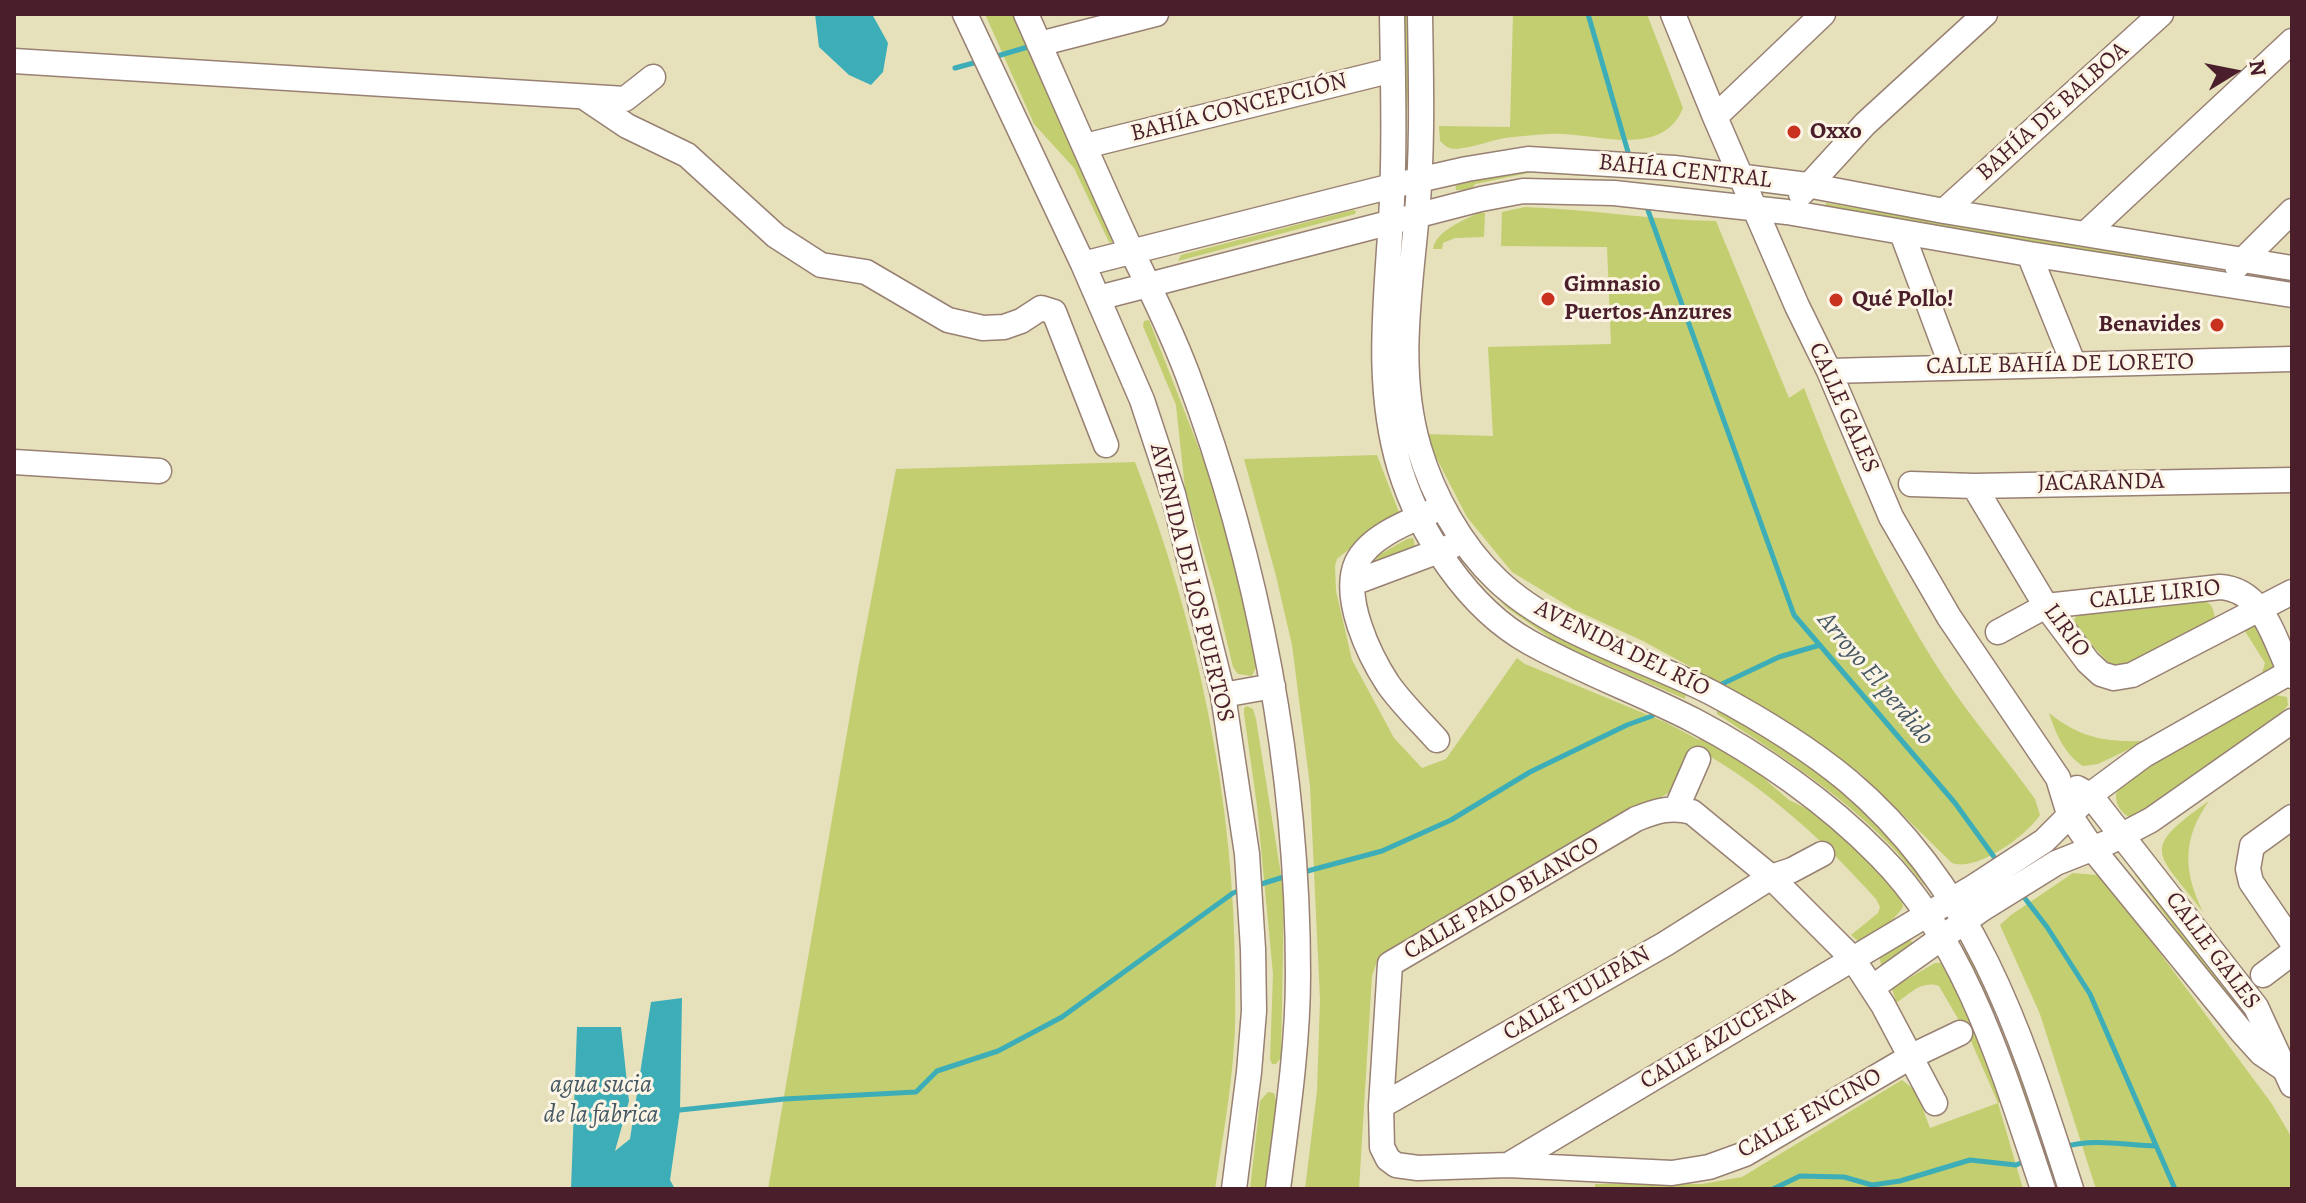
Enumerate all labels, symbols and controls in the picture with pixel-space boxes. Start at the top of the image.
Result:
north arrow [2194,32,2274,112]
street label: BAHÍA DE BALBOA [1971,36,2135,188]
text: N [2241,57,2274,78]
street label: BAHÍA CONCEPCIÓN [1128,67,1350,149]
place label: Oxxo [1810,118,1862,146]
marker: Oxxo [1785,123,1803,141]
street label: BAHÍA CENTRAL [1597,149,1773,195]
place label: Gimnasio Puertos-Anzures [1564,271,1732,327]
place label: Qué Pollo! [1852,286,1954,314]
marker: Gimnasio Puertos-Anzures [1539,290,1557,308]
marker: Qué Pollo! [1827,291,1845,309]
place label: Benavides [2098,311,2201,339]
marker: Benavides [2208,316,2226,334]
street label: CALLE GALES [1801,338,1885,478]
street label: CALLE BAHÍA DE LORETO [1926,348,2194,382]
street label: AVENIDA DE LOS PUERTOS [1142,441,1240,725]
street label: JACARANDA [2037,467,2165,499]
street label: CALLE LIRIO [2088,574,2222,616]
street label: AVENIDA DEL RÍO [1530,594,1714,704]
street label: LIRIO [2036,598,2096,664]
water label: Arroyo El perdido [1810,606,1940,752]
street label: CALLE PALO BLANCO [1399,831,1605,967]
street label: CALLE GALES [2158,886,2266,1016]
street label: CALLE TULIPÁN [1498,940,1656,1048]
street label: CALLE AZUCENA [1635,981,1801,1097]
street label: CALLE ENCINO [1733,1063,1887,1165]
water label: agua sucia de la fabrica [543,1070,659,1132]

